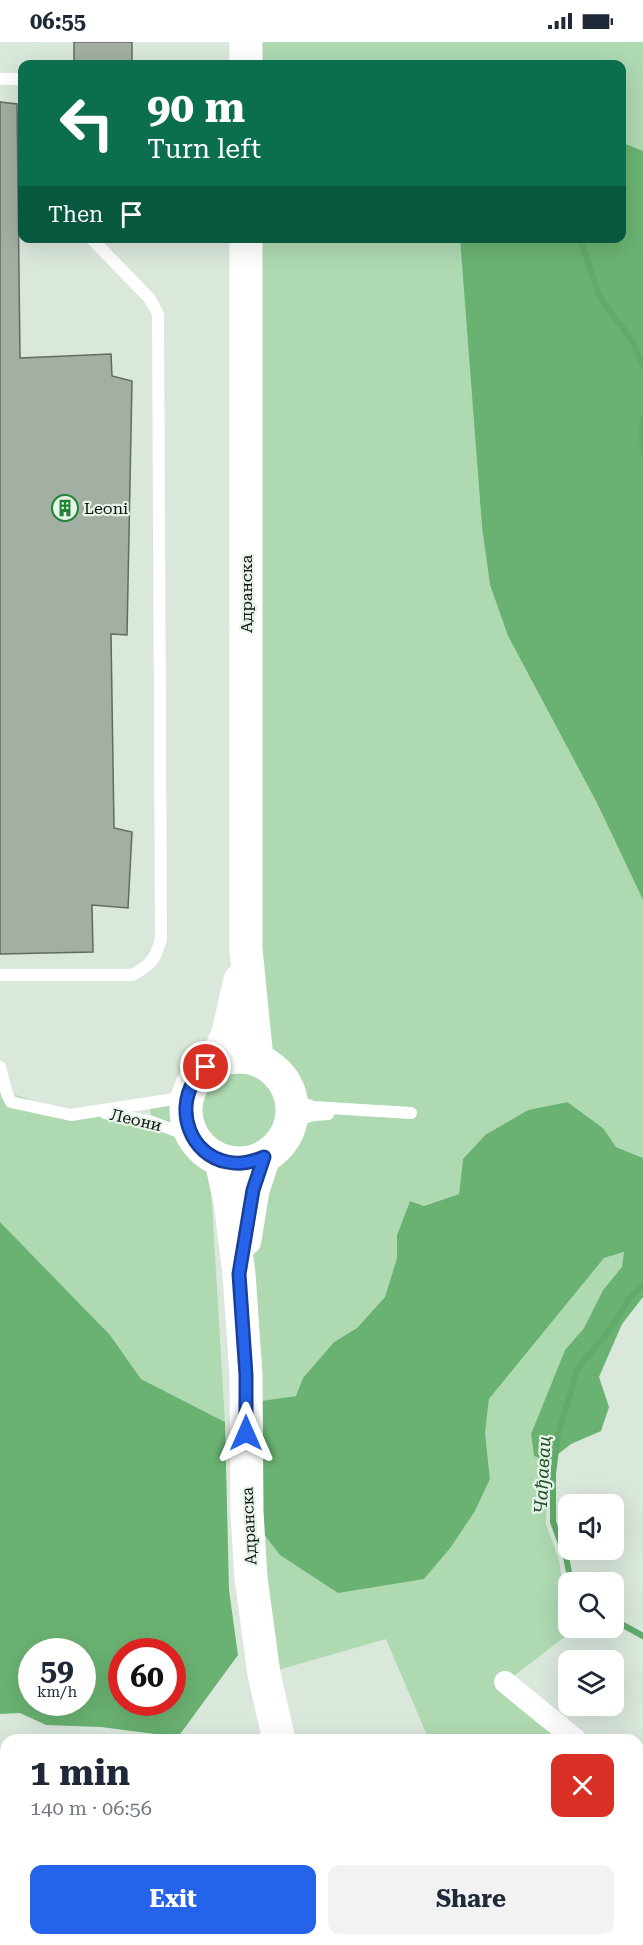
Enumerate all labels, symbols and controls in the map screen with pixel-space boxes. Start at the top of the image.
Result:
text: 06:55 [30,9,86,34]
text: 90 m [147,83,245,132]
icon: left [48,84,126,162]
text: Turn left [147,133,261,165]
icon: arrive [115,198,148,231]
text: Then [48,202,103,227]
building icon: Leoni [50,493,80,523]
place label: Leoni [84,499,128,518]
street label: Адранска [237,555,256,633]
pin [180,1041,231,1092]
icon: arrive [189,1050,222,1083]
street label: Леони [108,1105,164,1135]
position arrow [214,1401,278,1465]
water label: Чађавац [529,1435,555,1515]
street label: Адранска [237,1486,261,1566]
map controls [558,1494,624,1716]
button: sound [558,1494,624,1560]
button: search [558,1572,624,1638]
speed limit sign: 60 [108,1638,186,1716]
button: layers [558,1650,624,1716]
text: 59 [40,1652,74,1687]
text: km/h [37,1683,77,1701]
text: 1 min [30,1752,130,1794]
button: close [551,1754,614,1817]
text: 140 m · 06:56 [30,1796,152,1820]
button: Exit [30,1865,316,1934]
button: Share [328,1865,614,1934]

